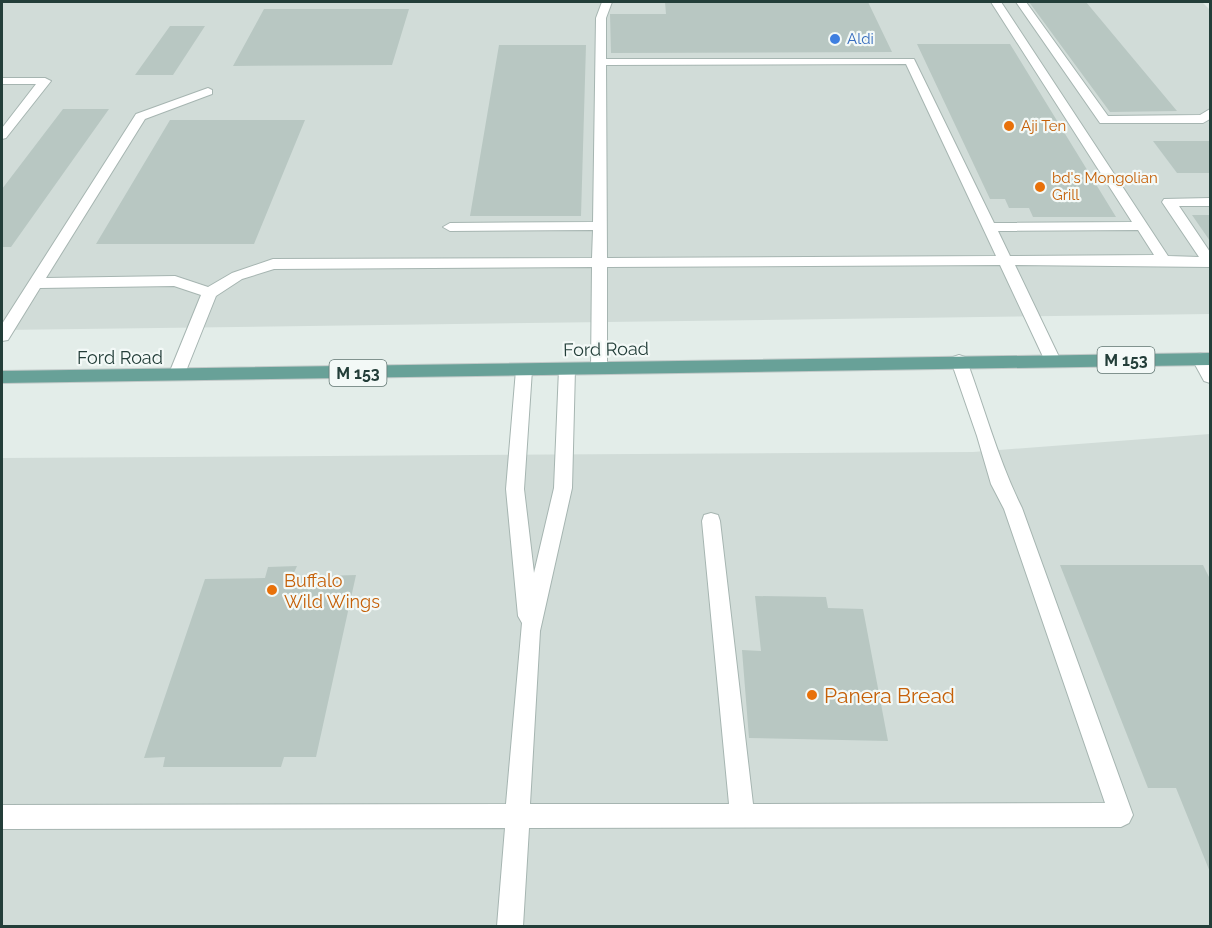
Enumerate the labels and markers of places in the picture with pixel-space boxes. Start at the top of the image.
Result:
place label: Aldi [847,30,874,48]
marker: Aldi [828,32,842,46]
place label: Aji Ten [1021,117,1066,135]
marker: Aji Ten [1002,119,1016,133]
place label: bd's Mongolian Grill [1052,169,1158,204]
marker: bd's Mongolian Grill [1033,180,1047,194]
place label: Buffalo Wild Wings [284,570,380,612]
marker: Buffalo Wild Wings [265,583,279,597]
place label: Panera Bread [824,683,955,708]
marker: Panera Bread [805,688,819,702]

